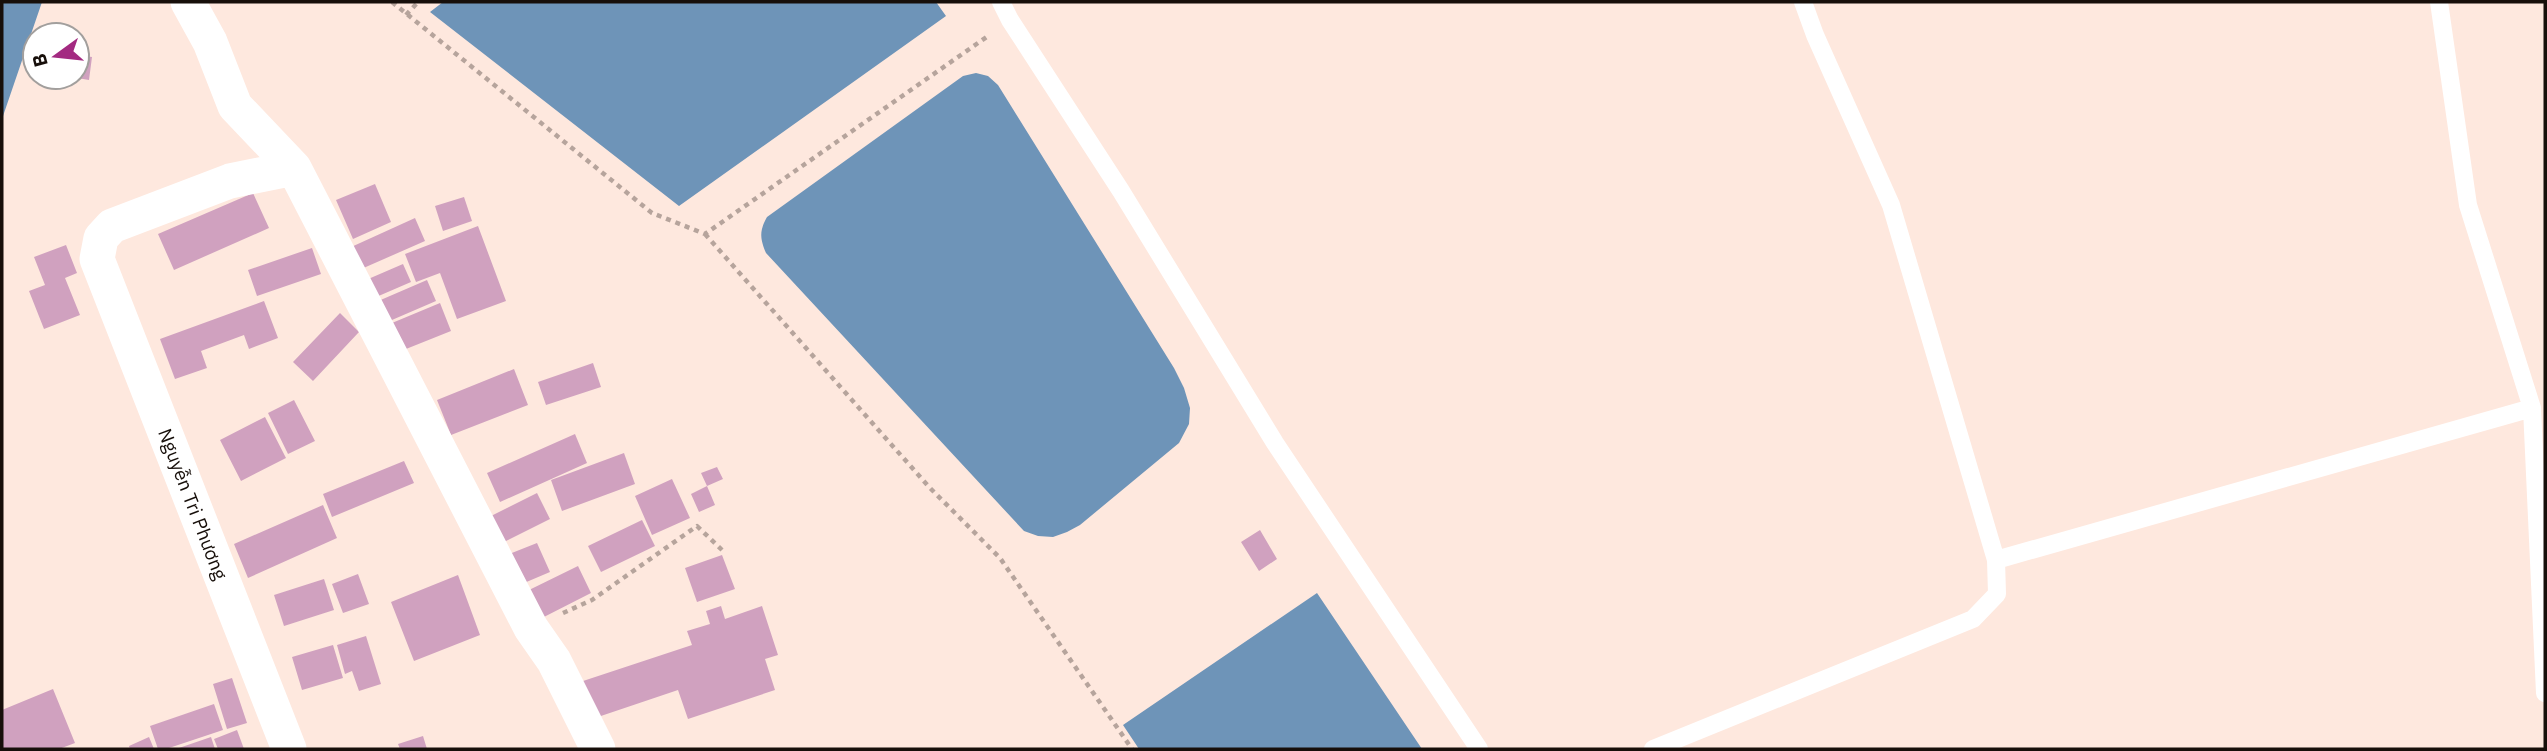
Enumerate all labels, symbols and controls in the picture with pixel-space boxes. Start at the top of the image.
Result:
north arrow [21,21,91,91]
text: B [26,51,53,70]
street label: Nguyễn Tri Phương [153,425,233,583]

